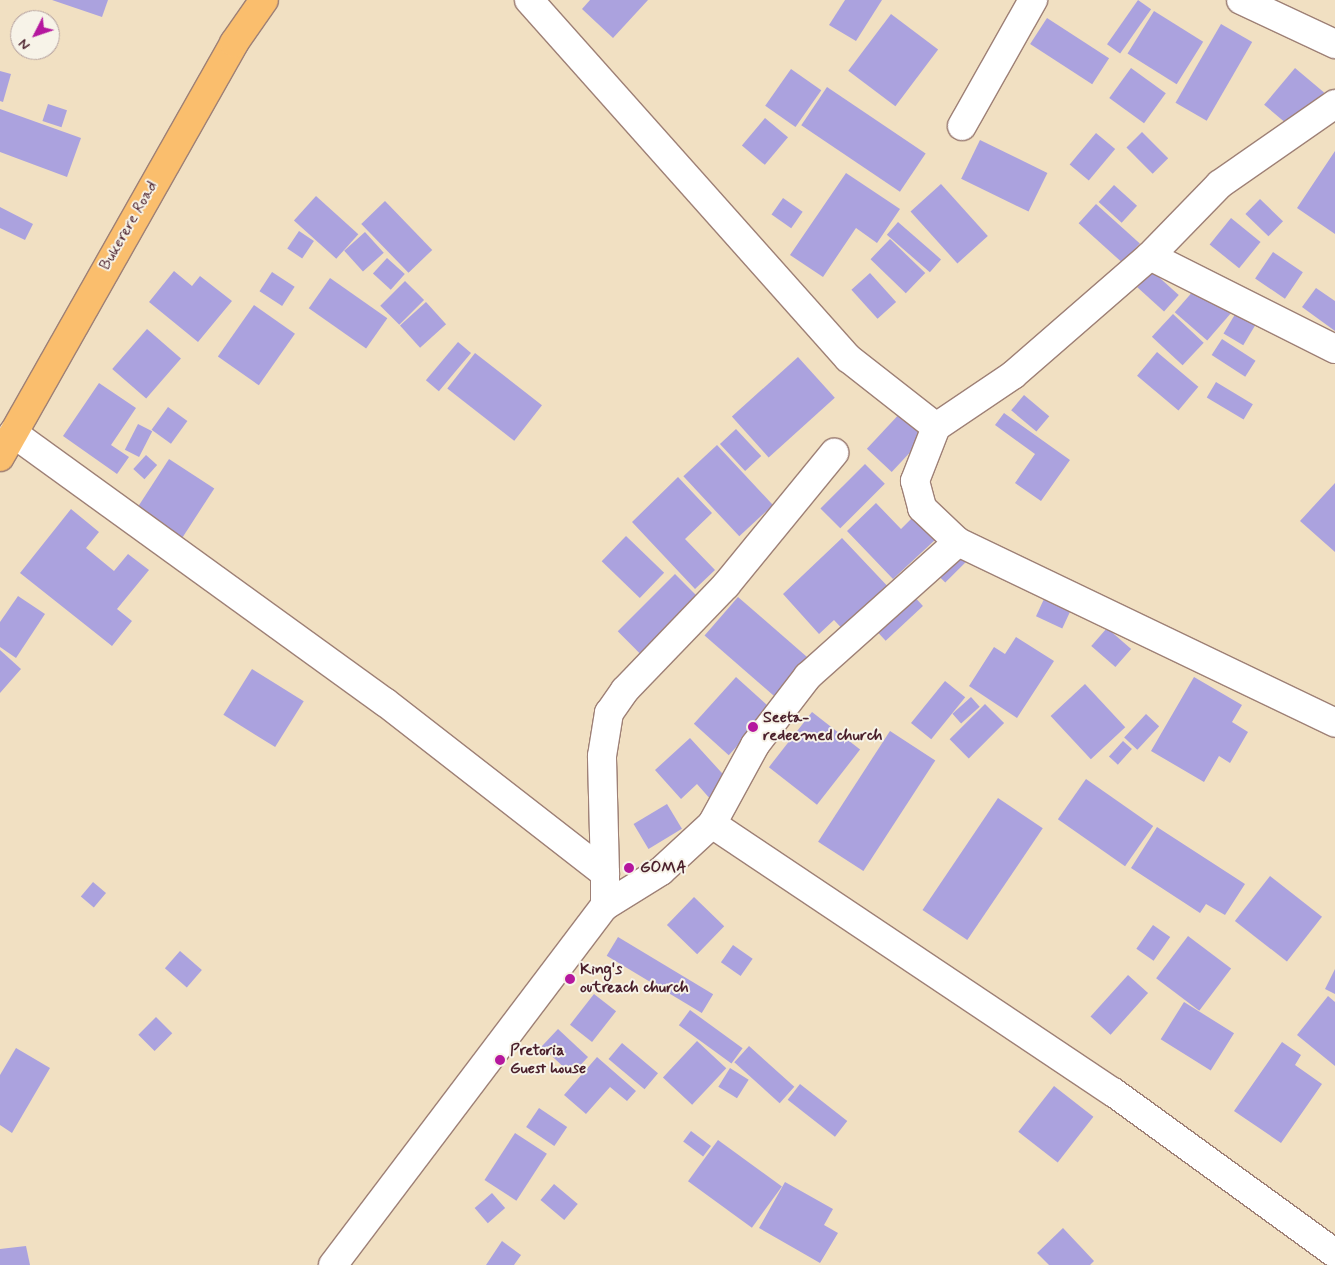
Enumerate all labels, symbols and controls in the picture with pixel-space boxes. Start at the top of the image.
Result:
north arrow [10,10,60,60]
text: N [15,35,34,54]
street label: Bukerere Road [96,179,162,273]
place label: Seeta- redeemed church [763,708,882,746]
marker: Seeta- redeemed church [747,721,759,733]
place label: GOMA [640,858,686,878]
marker: GOMA [622,861,636,875]
place label: King's outreach church [580,960,689,998]
marker: King's outreach church [564,973,576,985]
place label: Pretoria Guest house [510,1041,586,1079]
marker: Pretoria Guest house [494,1054,506,1066]

